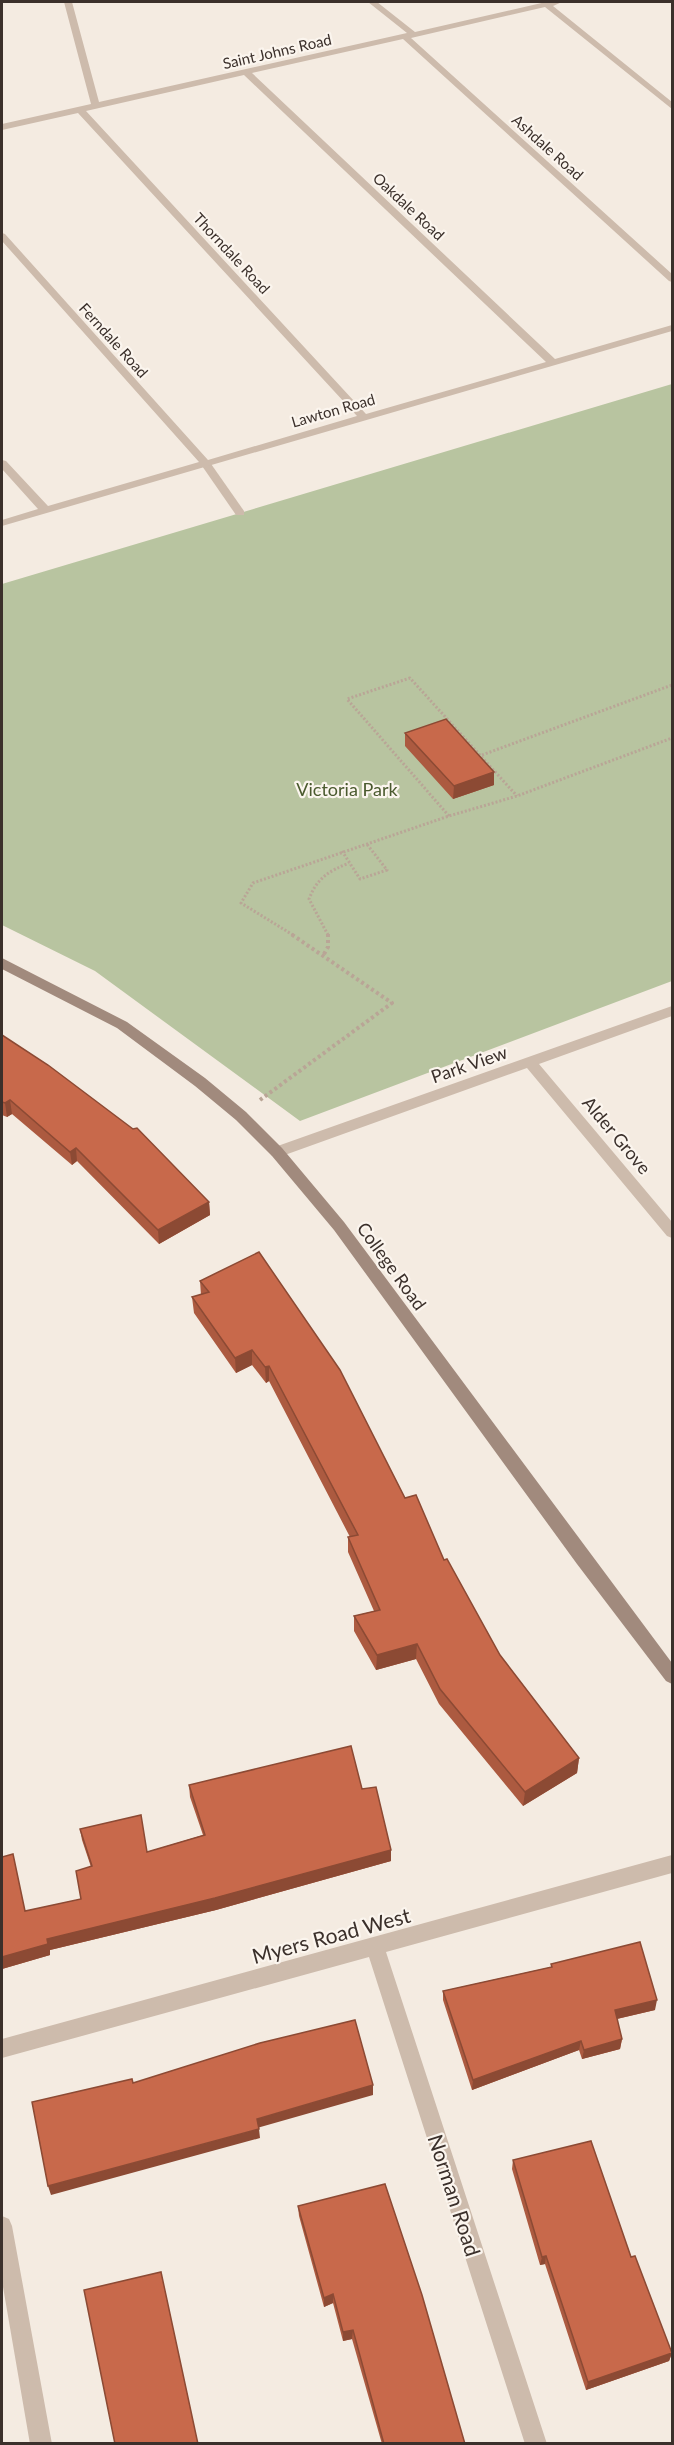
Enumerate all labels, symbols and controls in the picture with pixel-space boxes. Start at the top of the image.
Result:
street label: Saint Johns Road [221,30,333,72]
street label: Ashdale Road [509,110,587,184]
street label: Oakdale Road [370,168,448,244]
street label: Thorndale Road [190,209,274,297]
street label: Ferndale Road [76,299,152,381]
street label: Lawton Road [289,389,377,431]
park label: Victoria Park [296,778,399,800]
street label: Park View [428,1041,510,1087]
street label: Alder Grove [578,1092,656,1178]
street label: College Road [353,1218,431,1314]
street label: Myers Road West [249,1902,413,1968]
street label: Norman Road [424,2131,486,2259]

